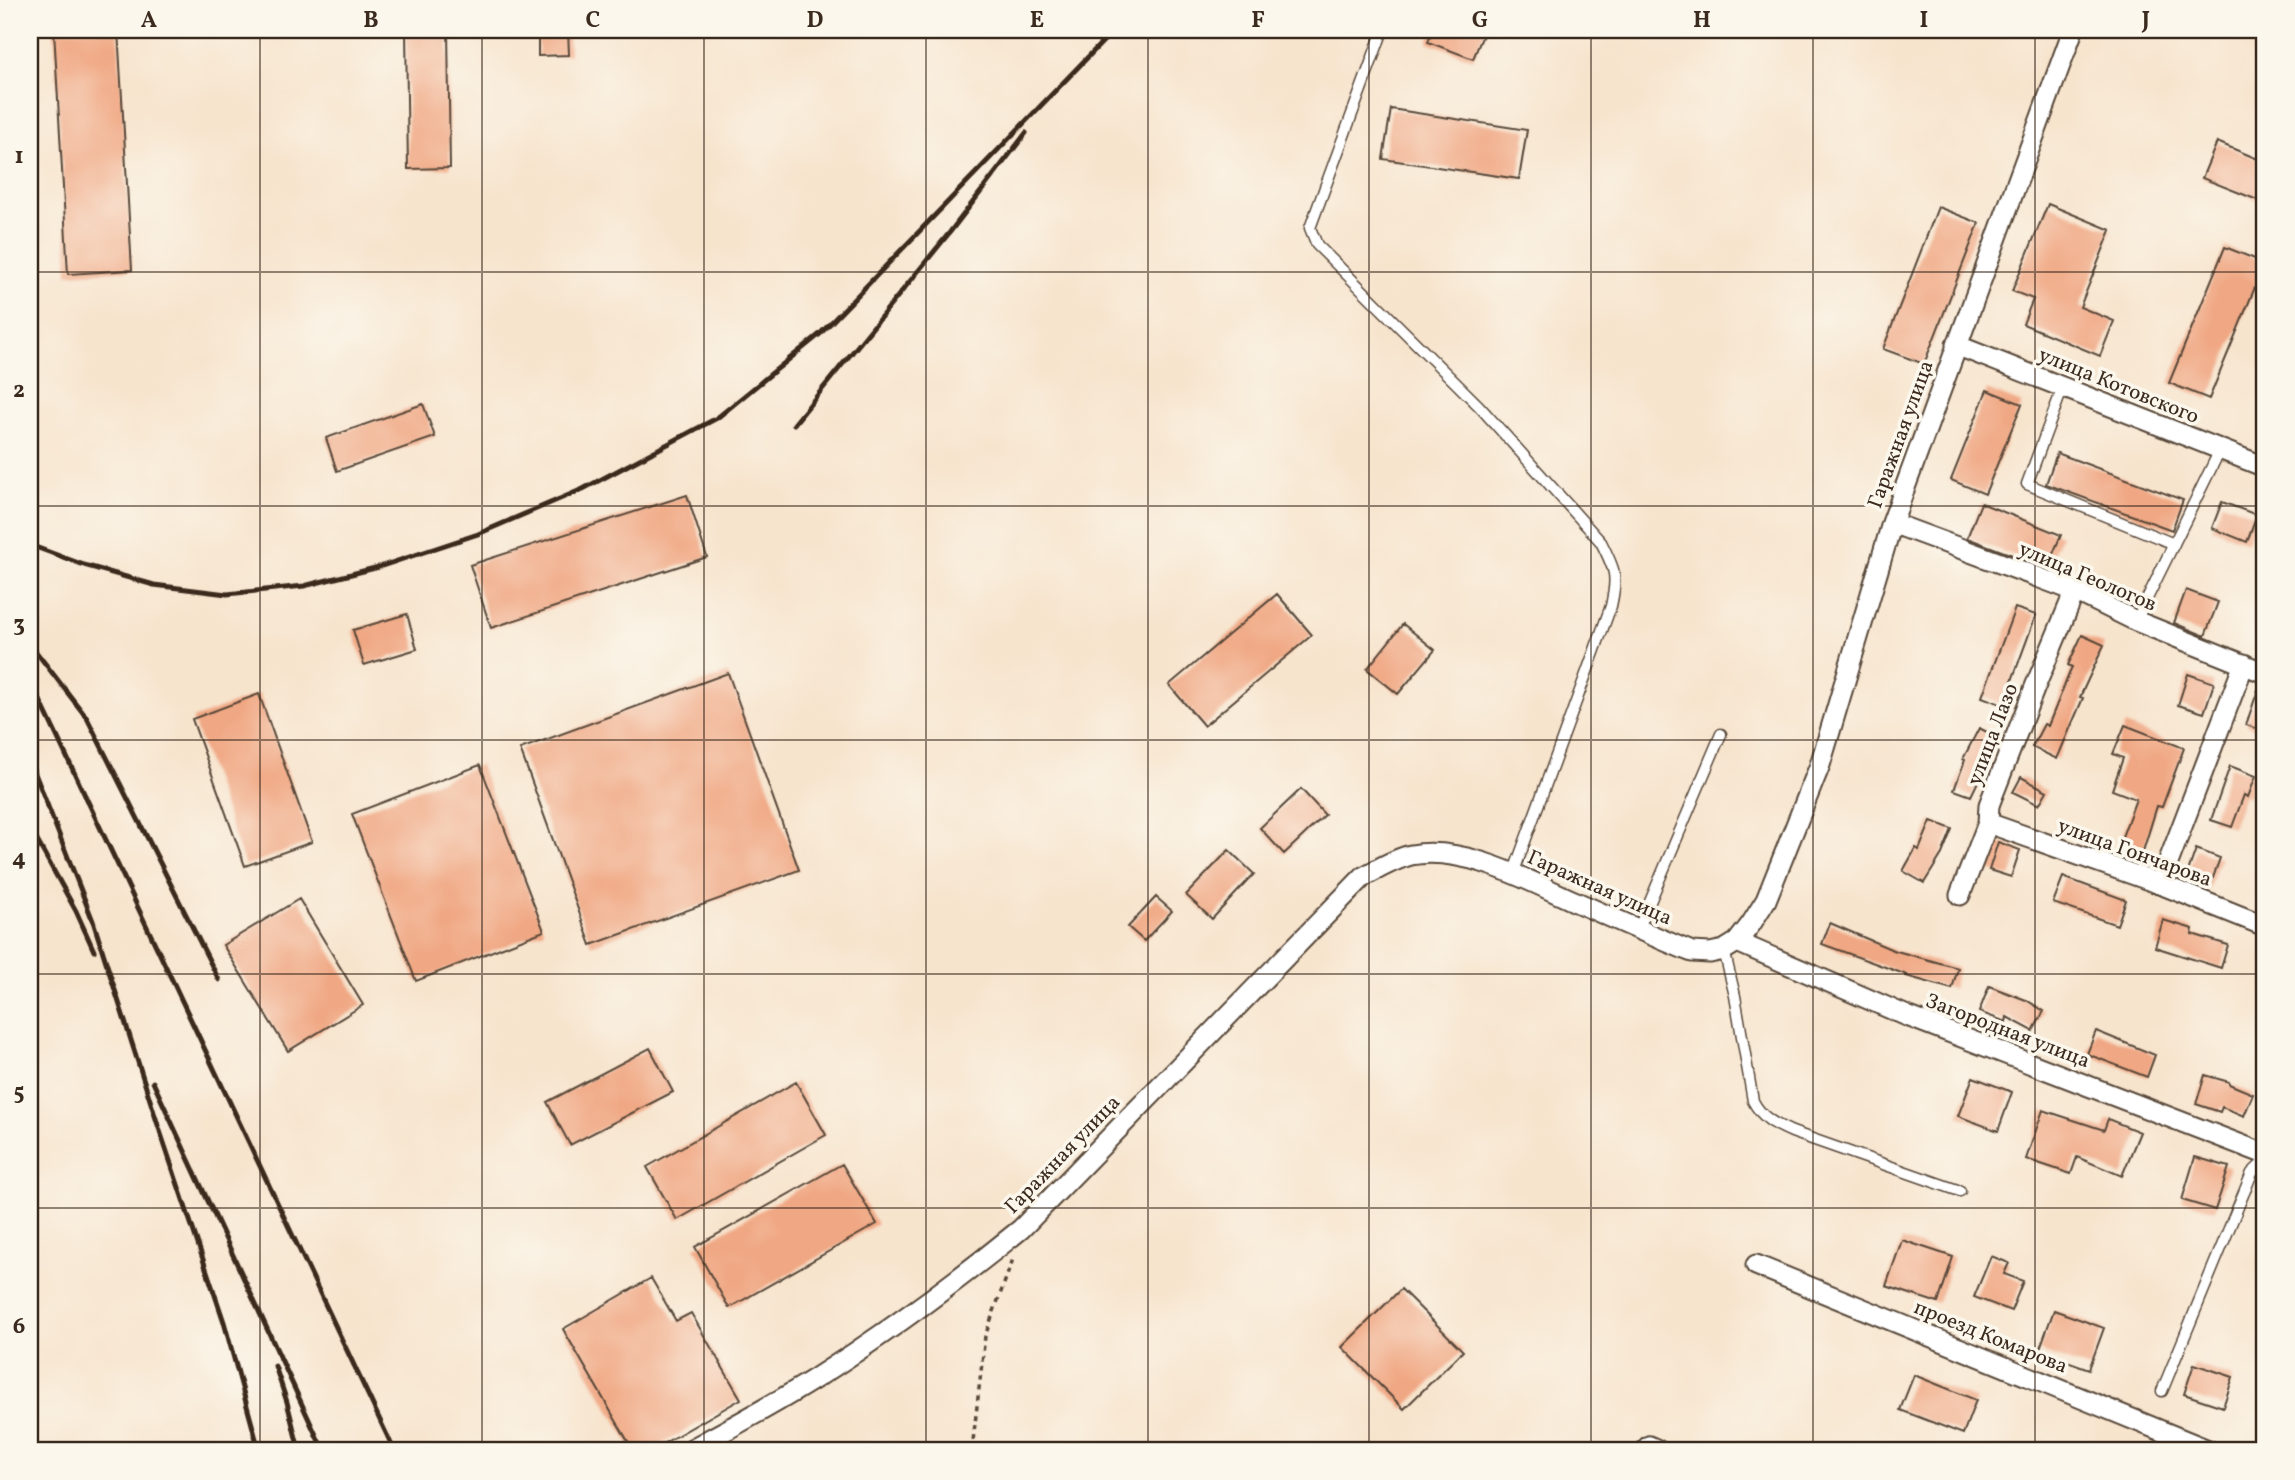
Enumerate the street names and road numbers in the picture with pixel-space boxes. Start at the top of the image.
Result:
street label: улица Котовского [2034,341,2203,432]
street label: Гаражная улица [1861,356,1942,513]
street label: улица Геологов [2014,535,2161,620]
street label: улица Лазо [1961,679,2026,790]
street label: улица Гончарова [2053,812,2216,895]
street label: Гаражная улица [1522,843,1676,933]
street label: Загородная улица [1921,987,2094,1076]
street label: Гаражная улица [999,1089,1128,1221]
street label: проезд Комарова [1909,1293,2072,1381]

